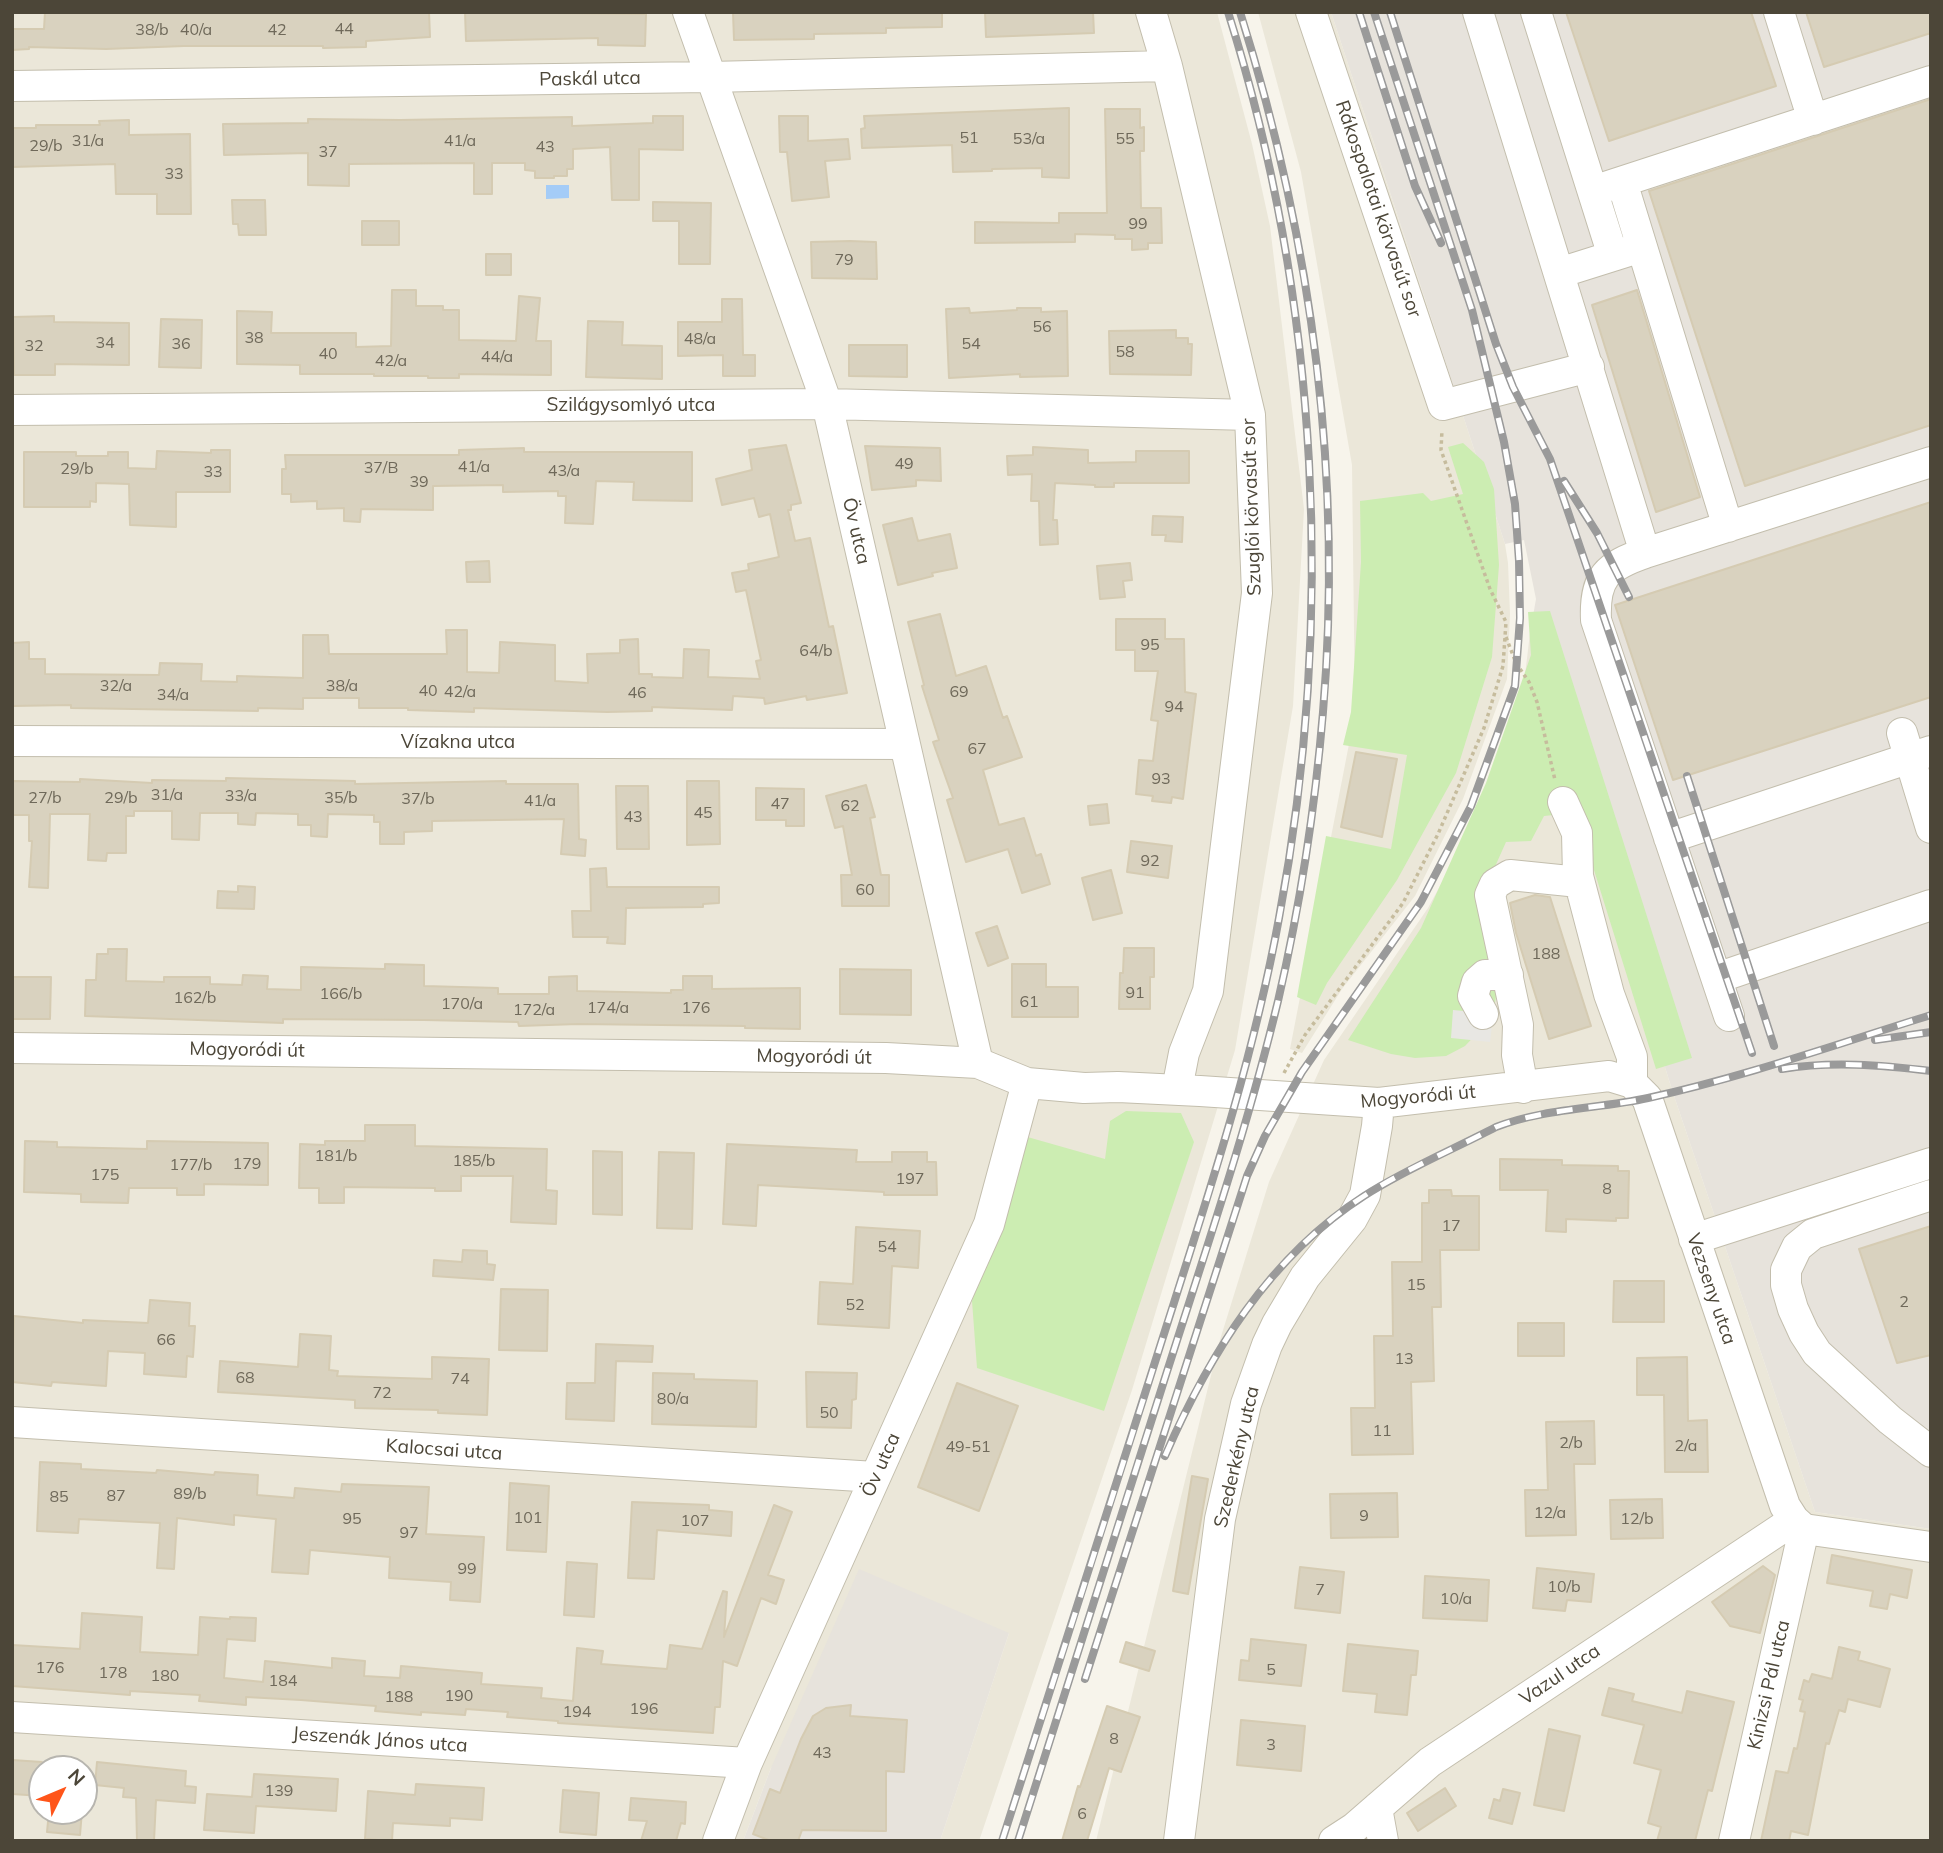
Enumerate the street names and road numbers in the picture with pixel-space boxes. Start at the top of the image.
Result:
street label: Paskál utca [539,67,641,91]
street label: Rákospalotai körvasút sor [1330,97,1426,321]
street label: Szilágysomlyó utca [547,394,715,416]
street label: Szuglói körvasút sor [1238,418,1266,596]
street label: Öv utca [837,495,875,567]
street label: Vízakna utca [401,731,515,753]
street label: Mogyoródi út [189,1038,305,1062]
street label: Mogyoródi út [756,1045,872,1069]
street label: Mogyoródi út [1359,1081,1477,1113]
street label: Vezseny utca [1681,1230,1741,1348]
street label: Szederkény utca [1210,1384,1264,1530]
street label: Öv utca [857,1429,905,1501]
street label: Kalocsai utca [385,1435,503,1465]
street label: Kinizsi Pál utca [1743,1618,1795,1752]
street label: Vazul utca [1515,1640,1605,1710]
street label: Jeszenák János utca [292,1723,468,1757]

